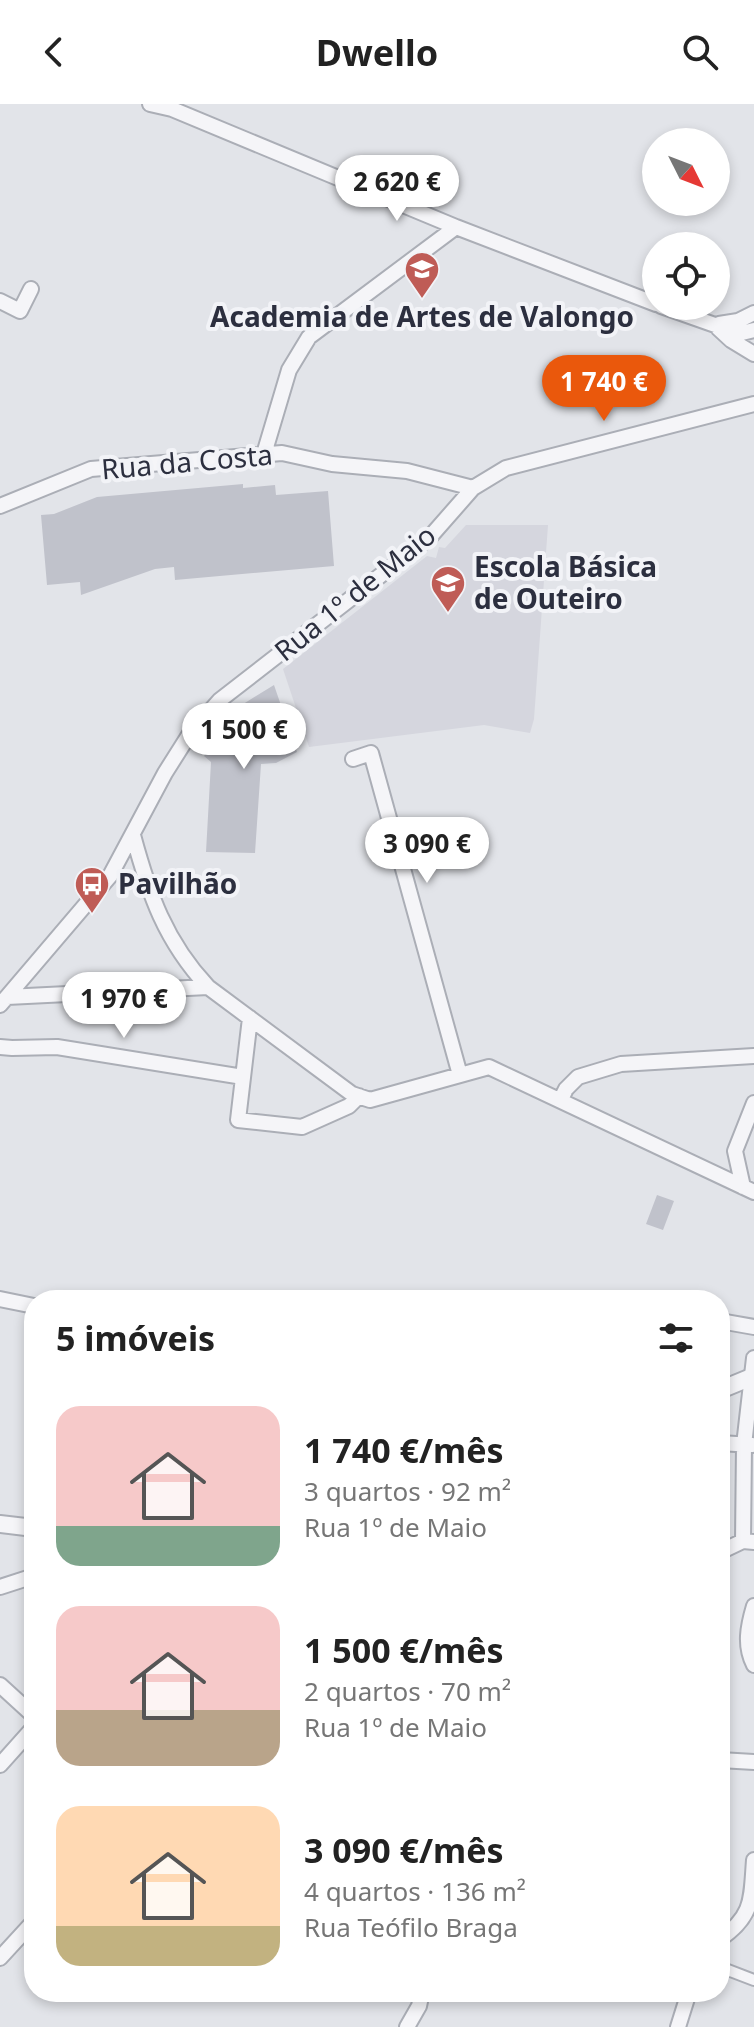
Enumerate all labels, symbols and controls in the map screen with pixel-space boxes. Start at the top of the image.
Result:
text: Dwello [316,28,438,77]
icon: back [32,30,76,74]
icon: search [678,30,722,74]
north arrow [642,128,730,216]
map controls [642,128,730,320]
pin: 2 620 € [323,155,471,223]
text: 2 620 € [353,163,441,199]
button: locate [642,232,730,320]
school or university icon: Academia de Artes de Valongo [403,250,441,300]
place label: Academia de Artes de Valongo [210,297,634,335]
pin: 1 740 € [530,355,678,423]
text: 1 740 € [560,363,648,399]
street label: Rua da Costa [100,435,274,487]
street label: Rua 1º de Maio [266,515,443,669]
place label: Escola Básica de Outeiro [474,547,657,617]
school or university icon: Escola Básica de Outeiro [429,564,467,614]
pin: 1 500 € [170,703,318,771]
text: 1 500 € [200,711,288,747]
pin: 3 090 € [353,817,501,885]
text: 3 090 € [383,825,471,861]
place label: Pavilhão [118,864,237,902]
bus stop icon: Pavilhão [73,865,111,915]
pin: 1 970 € [50,972,198,1040]
text: 1 970 € [80,980,168,1016]
text: 5 imóveis [56,1315,215,1361]
icon: filters [654,1316,698,1360]
text: 1 740 €/mês [304,1427,504,1473]
icon: home [120,1438,216,1534]
text: 3 quartos · 92 m² [304,1473,511,1509]
text: Rua 1º de Maio [304,1509,487,1545]
text: 1 500 €/mês [304,1627,504,1673]
icon: home [120,1638,216,1734]
text: 2 quartos · 70 m² [304,1673,511,1709]
text: Rua 1º de Maio [304,1709,487,1745]
text: 3 090 €/mês [304,1827,504,1873]
icon: home [120,1838,216,1934]
text: 4 quartos · 136 m² [304,1873,526,1909]
text: Rua Teófilo Braga [304,1909,518,1945]

